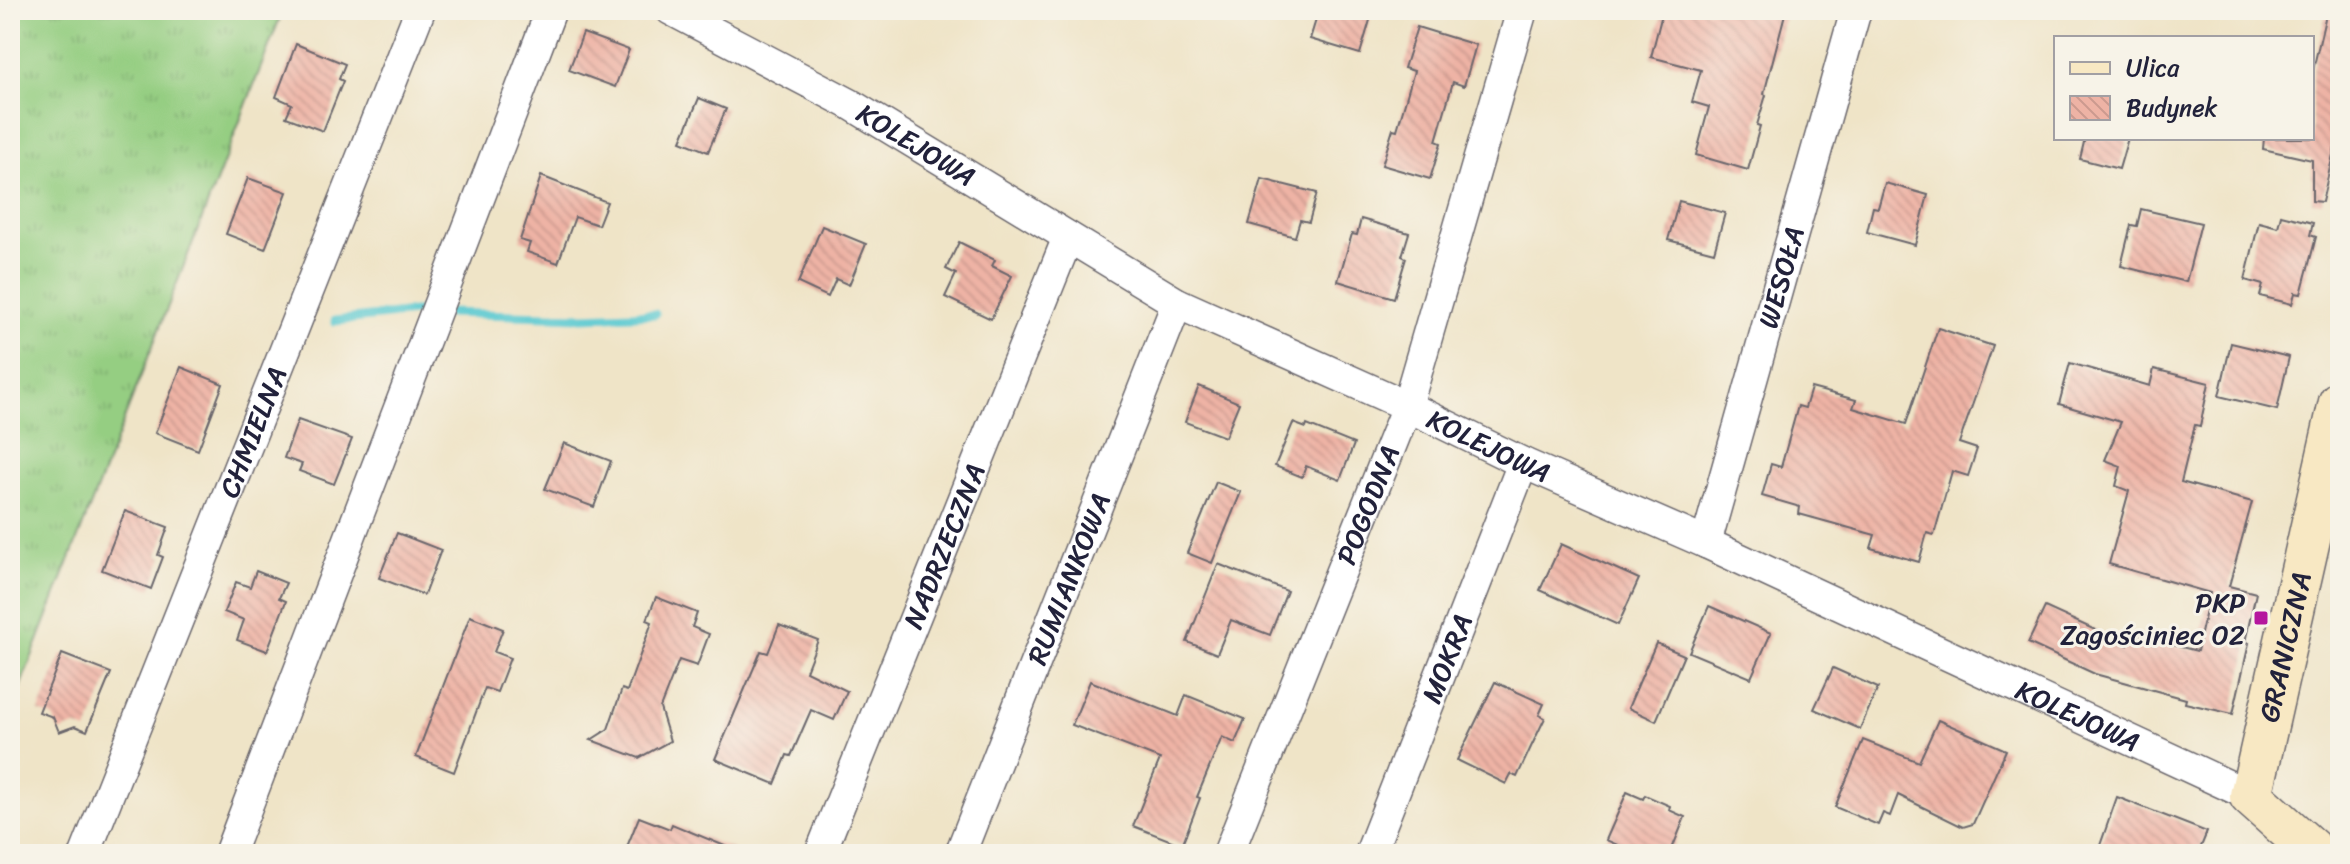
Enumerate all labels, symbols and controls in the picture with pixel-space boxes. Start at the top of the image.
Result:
legend [2054,36,2314,140]
text: Ulica [2126,47,2180,89]
text: Budynek [2126,87,2217,129]
street label: KOLEJOWA [847,89,986,200]
street label: WESOŁA [1743,221,1818,334]
street label: CHMIELNA [204,359,301,505]
street label: KOLEJOWA [1418,395,1559,497]
street label: POGODNA [1322,438,1413,572]
street label: NADRZECZNA [889,456,999,636]
street label: RUMIANKOWA [1012,485,1124,672]
street label: GRANICZNA [2244,567,2325,727]
place label: PKP Zagościniec 02 [2060,578,2245,659]
street label: MOKRA [1407,606,1486,711]
marker: PKP Zagościniec 02 [2252,609,2270,627]
street label: KOLEJOWA [2007,665,2148,766]

